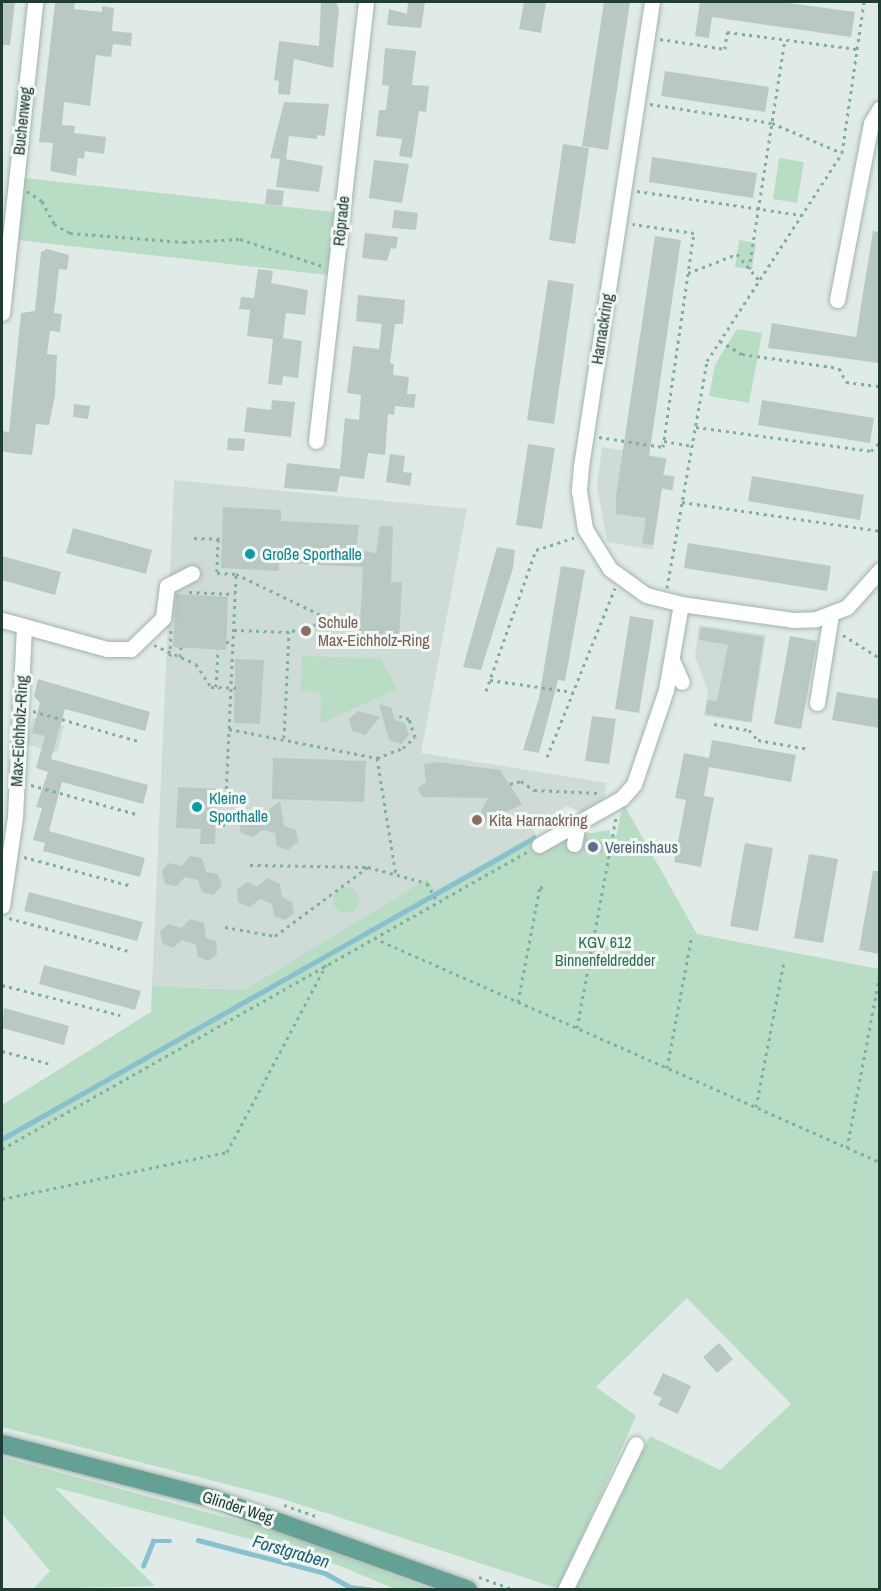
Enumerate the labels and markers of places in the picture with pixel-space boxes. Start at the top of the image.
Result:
place label: Große Sporthalle [262,544,362,564]
marker: Große Sporthalle [243,547,257,561]
place label: Schule Max-Eichholz-Ring [318,612,430,650]
marker: Schule Max-Eichholz-Ring [299,624,313,638]
place label: Kleine Sporthalle [209,788,268,826]
marker: Kleine Sporthalle [190,800,204,814]
place label: Kita Harnackring [489,810,587,830]
marker: Kita Harnackring [470,813,484,827]
place label: Vereinshaus [605,837,678,857]
marker: Vereinshaus [586,840,600,854]

